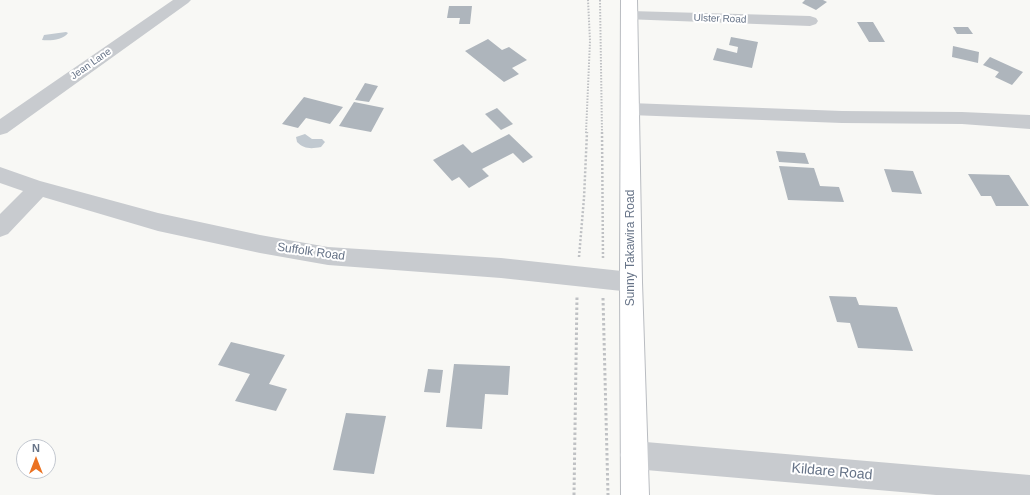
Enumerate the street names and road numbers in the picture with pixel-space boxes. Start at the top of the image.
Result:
street label: Ulster Road [693,12,747,26]
street label: Jean Lane [68,46,114,82]
street label: Sunny Takawira Road [624,190,638,306]
street label: Suffolk Road [276,240,346,264]
street label: Kildare Road [791,460,873,484]

